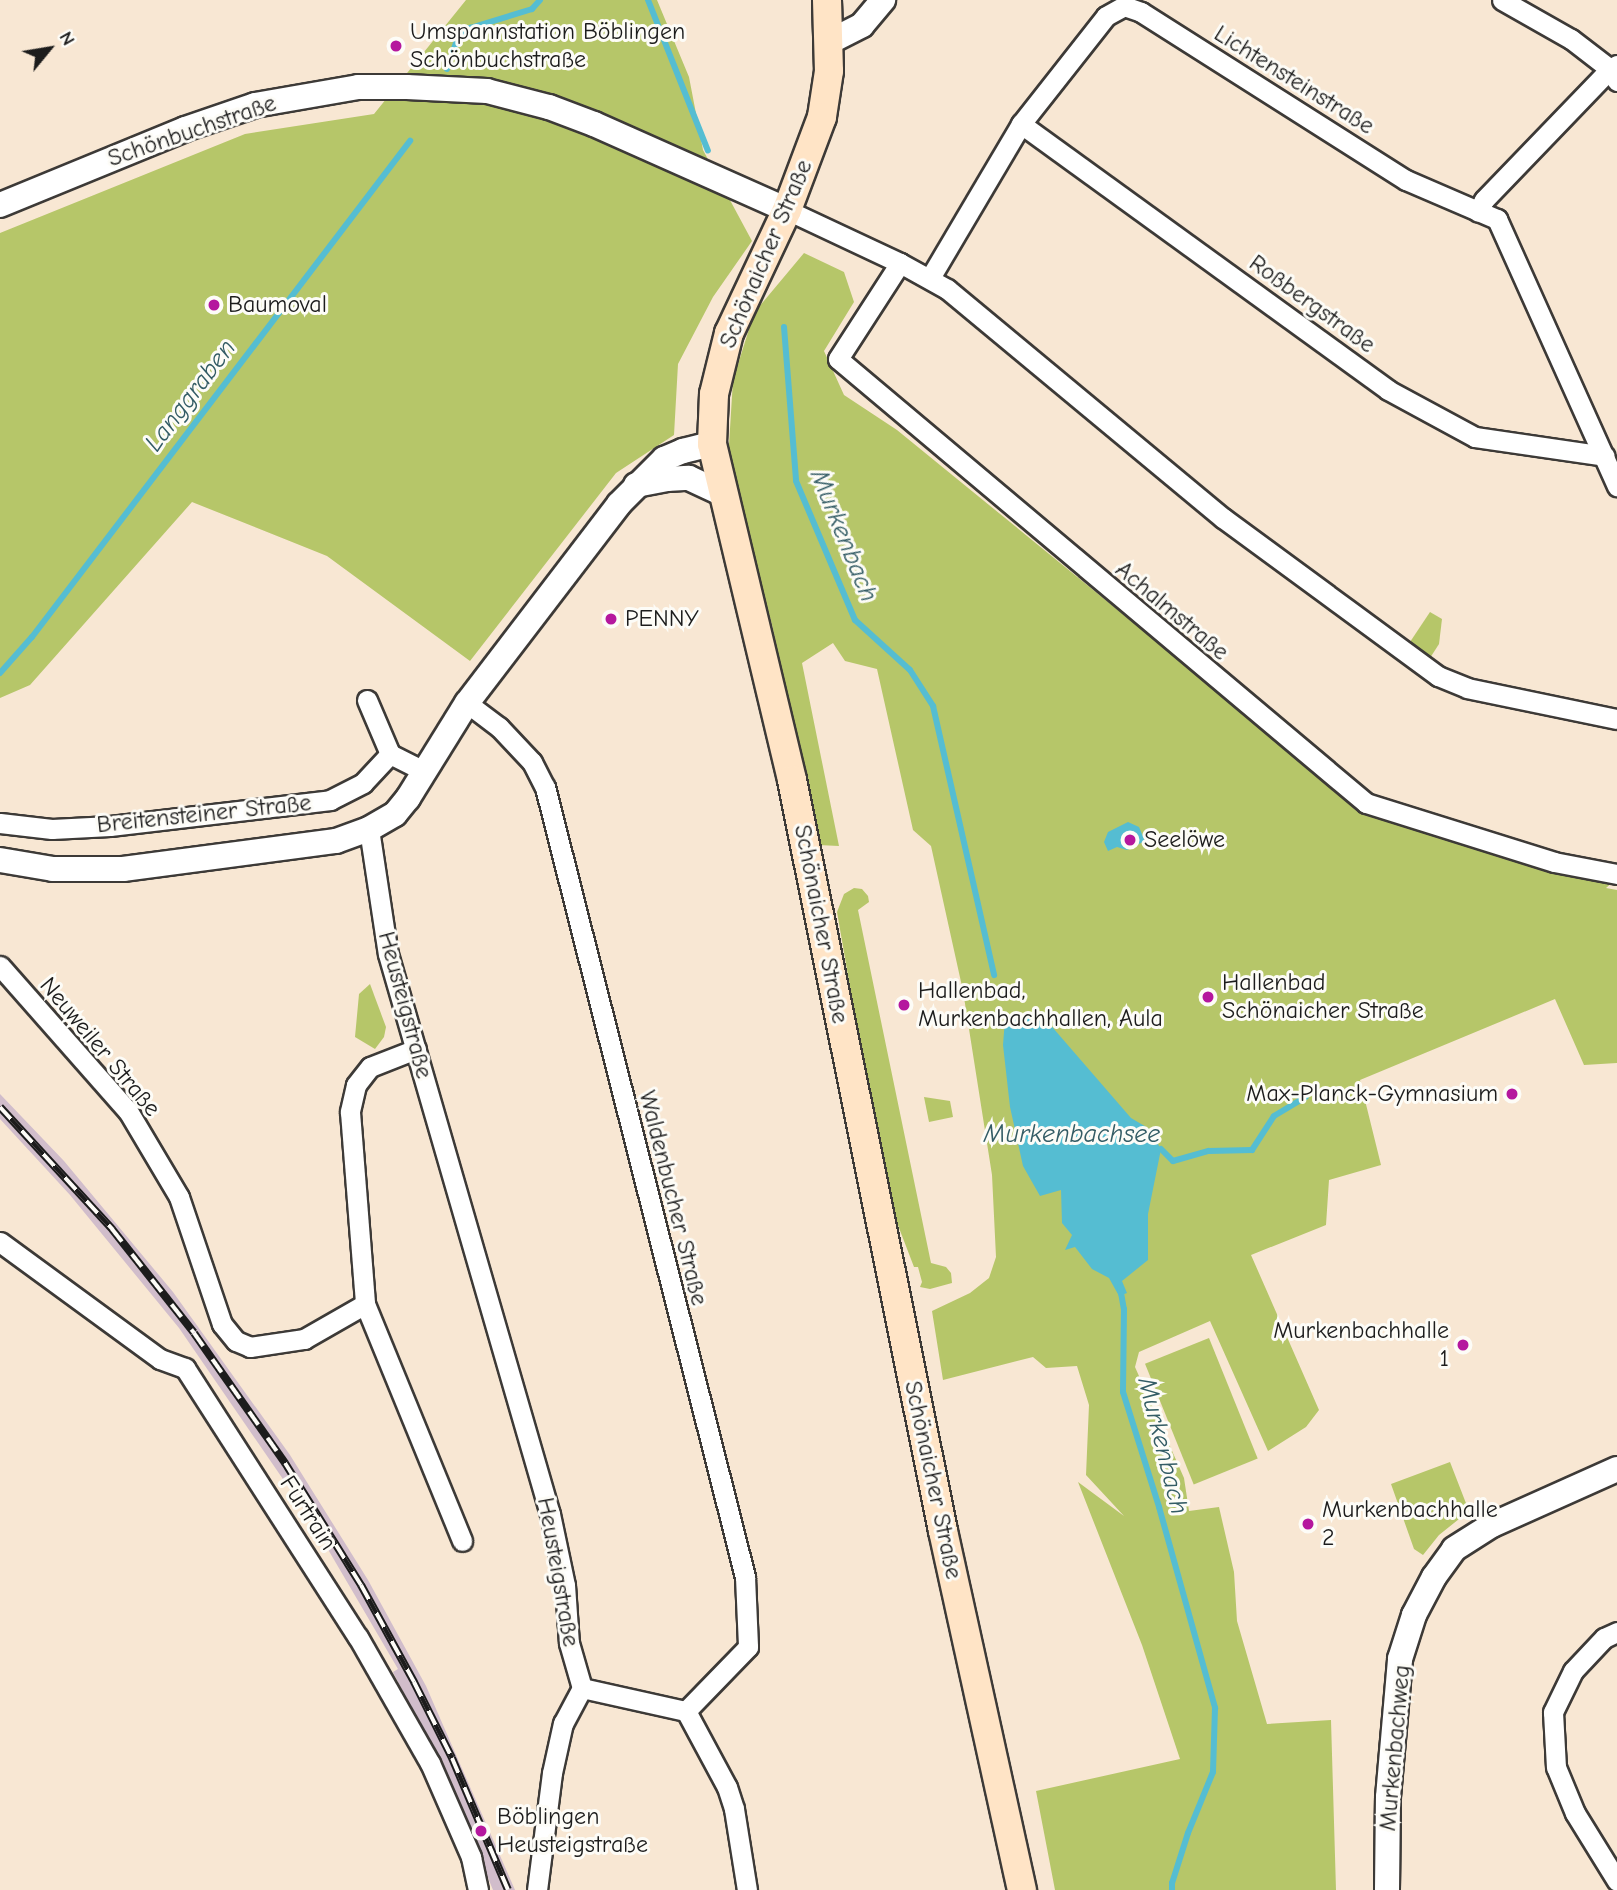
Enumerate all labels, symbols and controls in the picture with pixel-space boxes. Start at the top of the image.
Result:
north arrow [14,14,84,84]
place label: Umspannstation Böblingen Schönbuchstraße [410,18,685,74]
street label: Lichtensteinstraße [1209,19,1379,141]
text: N [55,28,80,49]
marker: Umspannstation Böblingen Schönbuchstraße [388,38,404,54]
street label: Schönbuchstraße [104,89,280,173]
street label: Schönaicher Straße [713,156,819,352]
street label: Roßbergstraße [1243,249,1381,359]
place label: Baumoval [228,291,327,319]
marker: Baumoval [206,297,222,313]
water label: Langgraben [139,334,243,458]
water label: Murkenbach [802,465,884,607]
street label: Achalmstraße [1110,555,1234,667]
place label: PENNY [625,605,699,633]
marker: PENNY [603,611,619,627]
street label: Breitensteiner Straße [95,788,313,840]
street label: Schönaicher Straße [788,822,854,1026]
place label: Seelöwe [1144,826,1225,854]
marker: Seelöwe [1122,832,1138,848]
street label: Heusteigstraße [372,928,438,1082]
place label: Hallenbad Schönaicher Straße [1222,969,1424,1025]
street label: Neuweiler Straße [34,972,166,1122]
place label: Hallenbad, Murkenbachhallen, Aula [918,977,1163,1033]
marker: Hallenbad Schönaicher Straße [1200,989,1216,1005]
marker: Hallenbad, Murkenbachhallen, Aula [896,997,912,1013]
place label: Max-Planck-Gymnasium [1246,1080,1498,1108]
marker: Max-Planck-Gymnasium [1504,1086,1520,1102]
street label: Waldenbucher Straße [632,1088,714,1308]
water label: Murkenbachsee [984,1119,1160,1151]
place label: Murkenbachhalle 1 [1273,1317,1449,1373]
marker: Murkenbachhalle 1 [1455,1337,1471,1353]
water label: Murkenbach [1130,1374,1194,1518]
street label: Schönaicher Straße [898,1378,968,1582]
street label: Furtrain [273,1470,343,1556]
street label: Heusteigstraße [531,1495,585,1649]
place label: Murkenbachhalle 2 [1322,1496,1498,1552]
marker: Murkenbachhalle 2 [1300,1516,1316,1532]
street label: Murkenbachweg [1373,1664,1417,1832]
place label: Böblingen Heusteigstraße [497,1803,648,1859]
marker: Böblingen Heusteigstraße [471,1821,491,1841]

